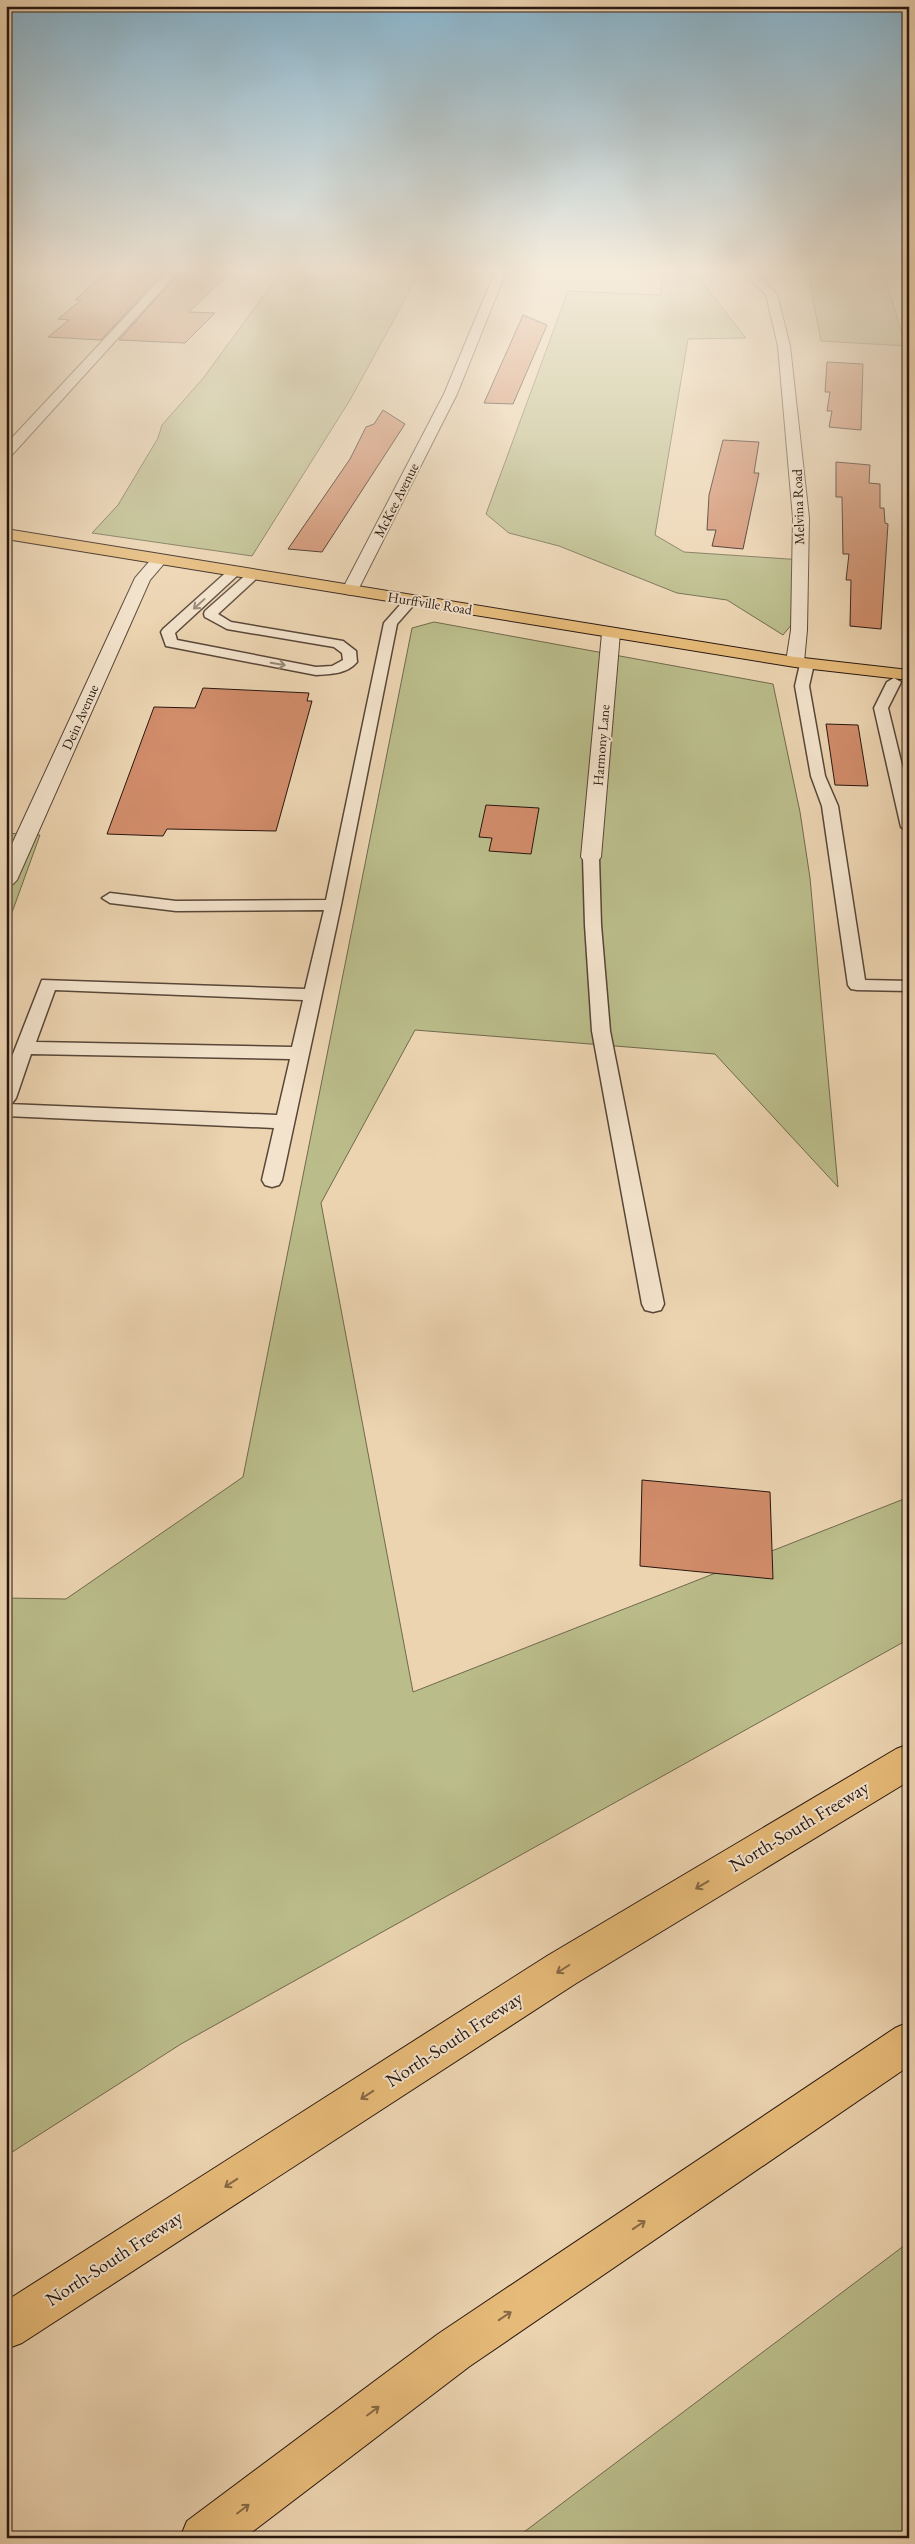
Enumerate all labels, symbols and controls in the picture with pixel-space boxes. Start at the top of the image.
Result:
street label: McKee Avenue [370,459,423,540]
street label: Melvina Road [788,468,808,545]
street label: Hurffville Road [386,587,474,619]
one-way arrow [193,598,206,610]
one-way arrow [270,660,286,670]
street label: Dein Avenue [58,681,103,753]
street label: Harmony Lane [588,703,614,787]
street label: North-South Freeway [725,1774,874,1878]
one-way arrow [695,1880,709,1890]
one-way arrow [556,1965,570,1975]
street label: North-South Freeway [381,1985,528,2093]
one-way arrow [361,2090,375,2100]
one-way arrow [224,2178,238,2188]
street label: North-South Freeway [41,2204,188,2312]
one-way arrow [632,2220,646,2230]
one-way arrow [497,2311,511,2321]
one-way arrow [366,2406,380,2416]
one-way arrow [236,2503,249,2514]

